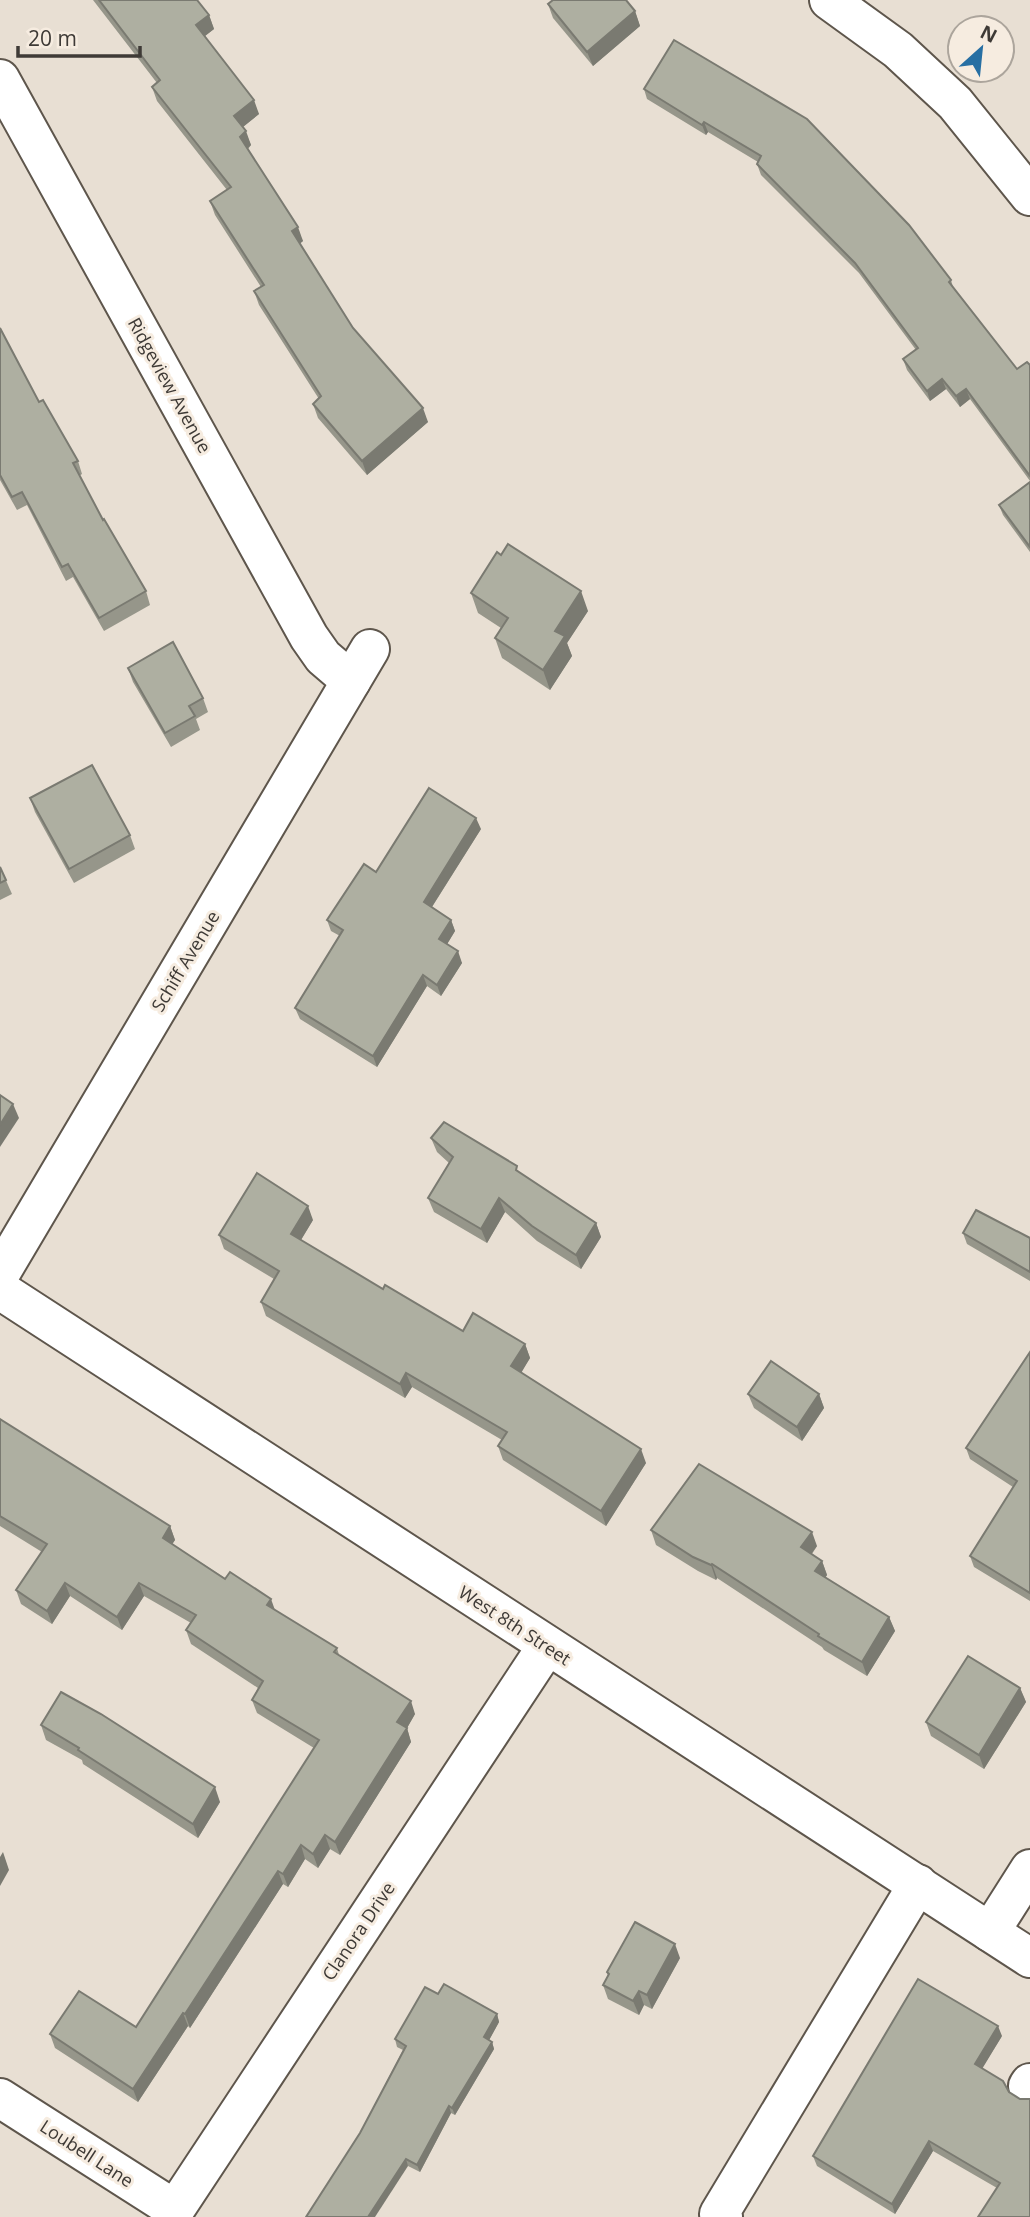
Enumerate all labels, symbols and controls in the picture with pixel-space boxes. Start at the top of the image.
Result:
scale bar [18,14,140,58]
north arrow [946,14,1016,84]
text: N [976,19,1002,49]
text: 20 m [28,24,77,52]
street label: Ridgeview Avenue [123,313,217,457]
street label: Schiff Avenue [145,906,225,1016]
street label: West 8th Street [454,1580,576,1670]
street label: Clanora Drive [316,1877,400,1985]
street label: Loubell Lane [36,2114,138,2192]

